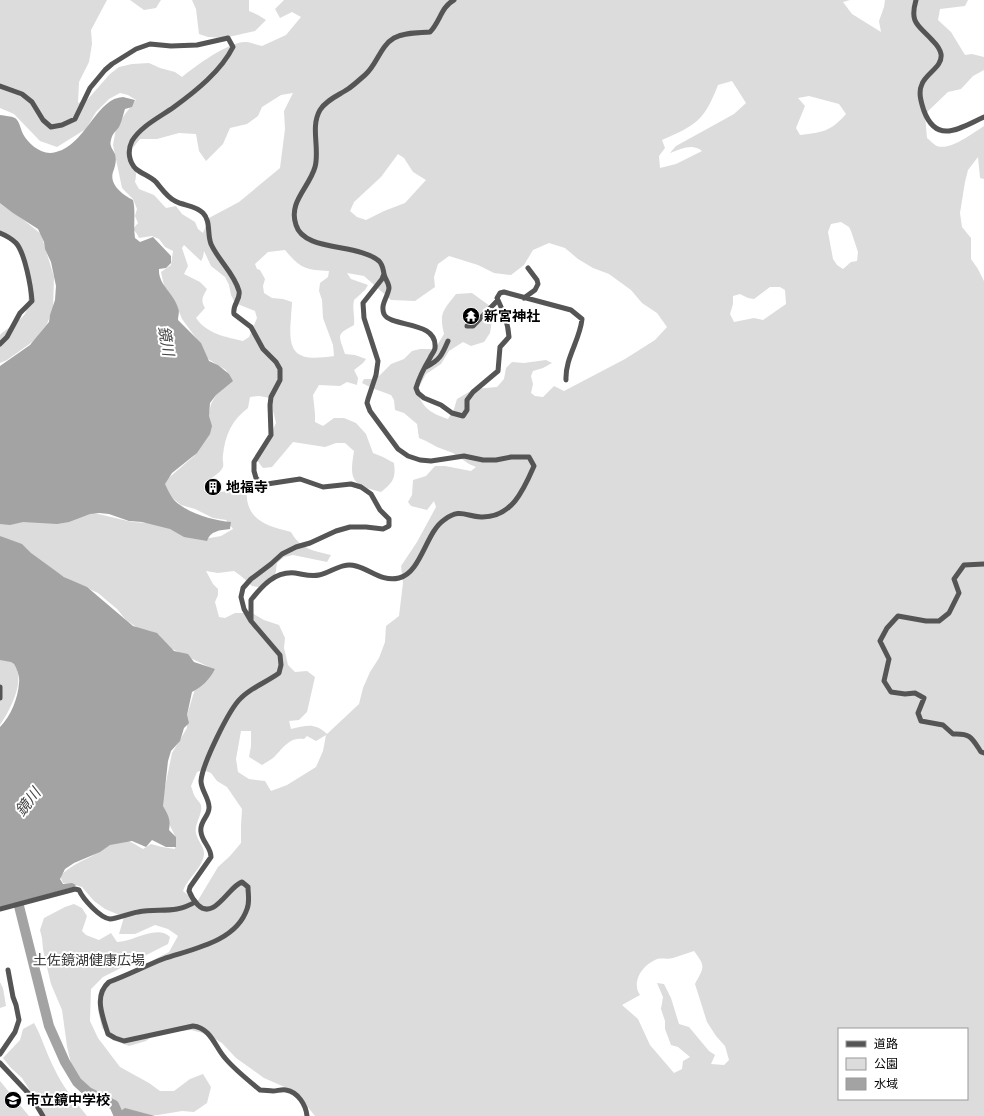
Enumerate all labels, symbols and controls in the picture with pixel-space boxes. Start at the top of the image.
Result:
temple icon: 新宮神社 [461,306,481,326]
place label: 新宮神社 [484,308,540,325]
water label: 鏡川 [155,325,178,359]
building icon: 地福寺 [203,477,223,497]
place label: 地福寺 [226,479,268,496]
water label: 鏡川 [12,783,46,819]
park label: 土佐鏡湖健康広場 [33,952,145,969]
legend [838,1028,968,1100]
text: 道路 [874,1037,898,1051]
text: 公園 [874,1057,898,1071]
text: 水域 [874,1077,898,1091]
school or university icon: 市立鏡中学校 [3,1090,23,1110]
place label: 市立鏡中学校 [26,1092,110,1109]

